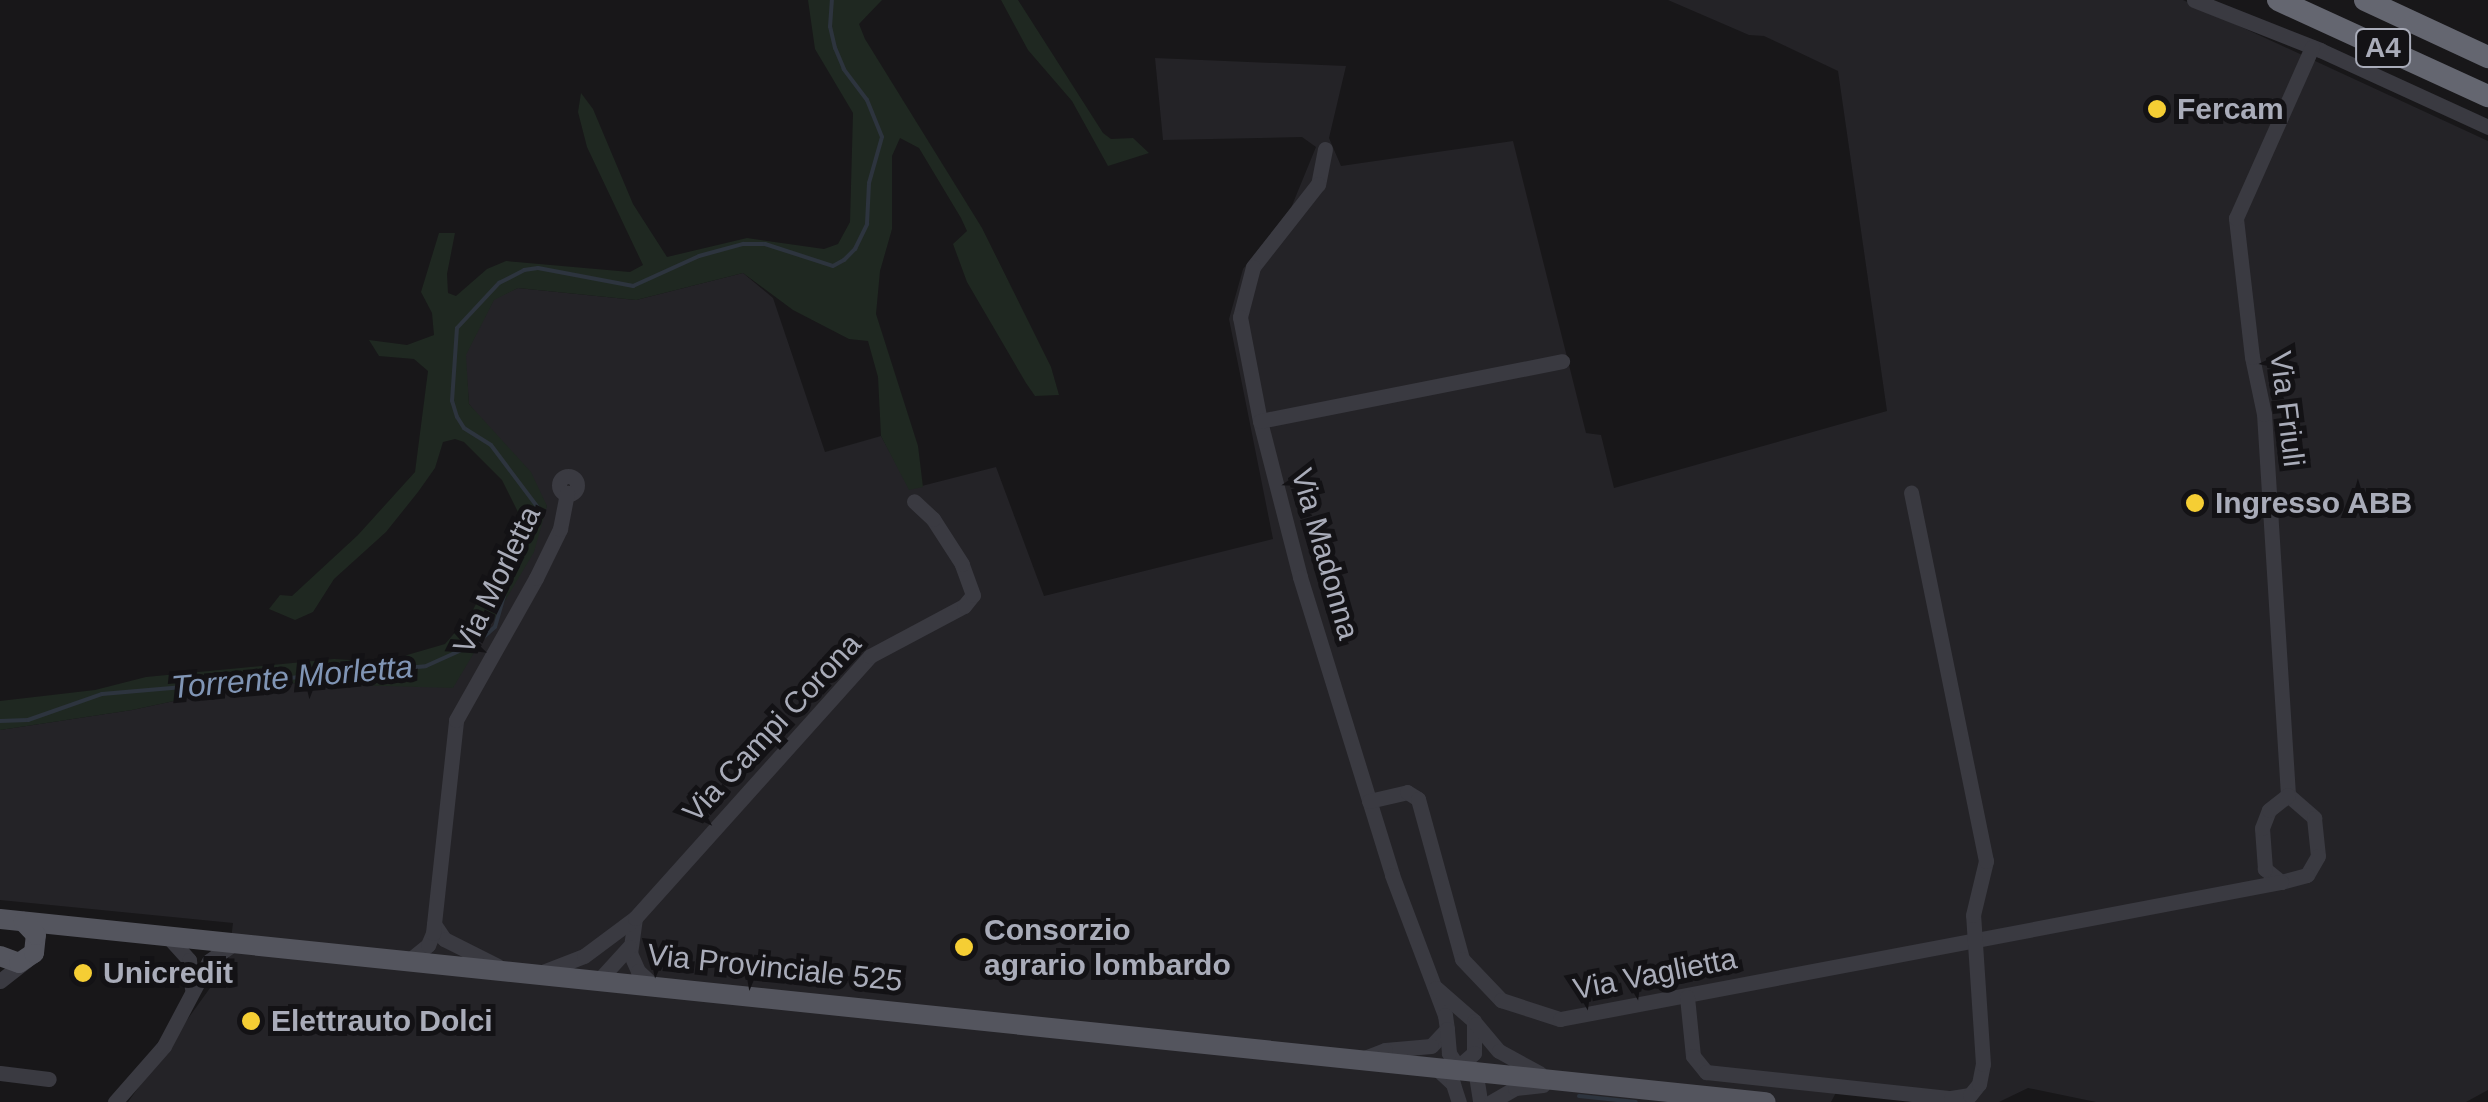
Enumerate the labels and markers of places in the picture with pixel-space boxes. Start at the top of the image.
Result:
place label: Fercam [2177,91,2284,127]
marker: Fercam [2146,98,2168,120]
place label: Ingresso ABB [2215,485,2413,521]
marker: Ingresso ABB [2184,492,2206,514]
place label: Consorzio agrario lombardo [984,912,1231,982]
marker: Consorzio agrario lombardo [953,936,975,958]
place label: Unicredit [103,955,233,991]
marker: Unicredit [72,962,94,984]
place label: Elettrauto Dolci [271,1003,493,1039]
marker: Elettrauto Dolci [240,1010,262,1032]

